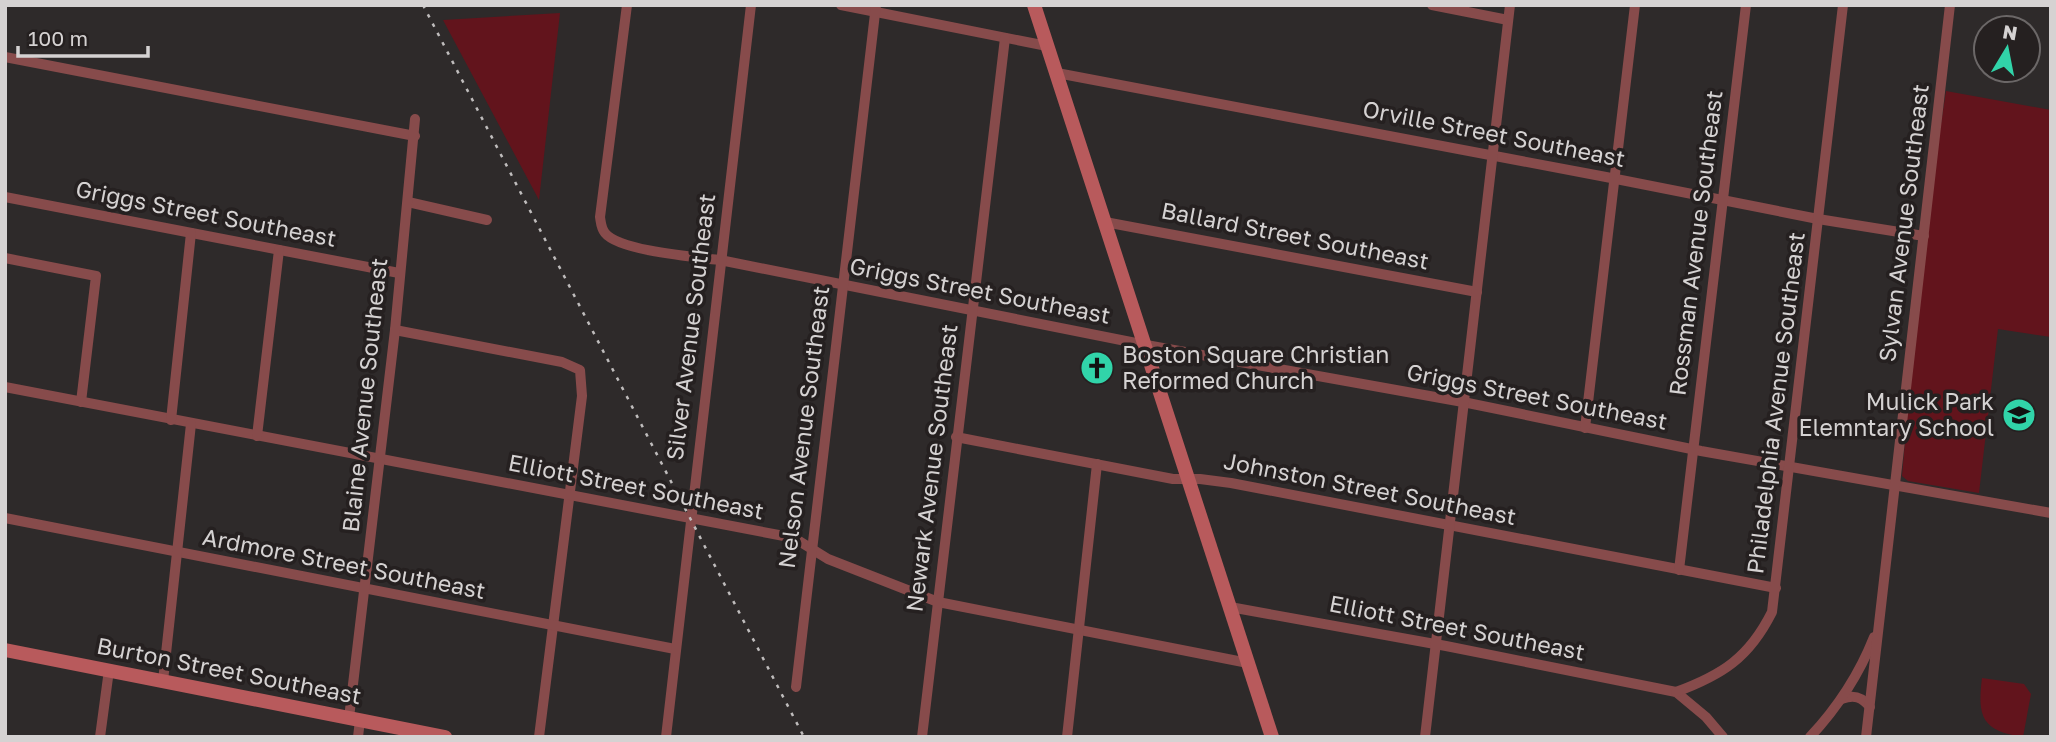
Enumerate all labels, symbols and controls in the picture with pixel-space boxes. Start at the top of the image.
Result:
scale bar [18,14,147,58]
north arrow [1972,14,2042,84]
text: N [2001,19,2019,44]
text: 100 m [28,25,88,51]
street label: Sylvan Avenue Southeast [1872,82,1934,363]
street label: Rossman Avenue Southeast [1662,89,1728,397]
street label: Orville Street Southeast [1361,94,1628,172]
street label: Griggs Street Southeast [73,174,339,252]
street label: Silver Avenue Southeast [660,192,720,462]
street label: Ballard Street Southeast [1159,195,1431,275]
street label: Philadelphia Avenue Southeast [1740,230,1810,575]
street label: Griggs Street Southeast [847,251,1113,329]
street label: Blaine Avenue Southeast [336,256,392,533]
street label: Nelson Avenue Southeast [772,284,834,570]
street label: Newark Avenue Southeast [899,322,963,613]
place label: Boston Square Christian Reformed Church [1122,340,1390,394]
church icon: Boston Square Christian Reformed Church [1078,349,1116,387]
street label: Griggs Street Southeast [1404,357,1670,435]
place label: Mulick Park Elemntary School [1798,387,1994,441]
school or university icon: Mulick Park Elemntary School [2000,396,2038,434]
street label: Johnston Street Southeast [1222,446,1519,530]
street label: Elliott Street Southeast [506,447,766,525]
street label: Ardmore Street Southeast [200,522,488,604]
street label: Elliott Street Southeast [1327,588,1587,666]
street label: Burton Street Southeast [94,631,364,709]

